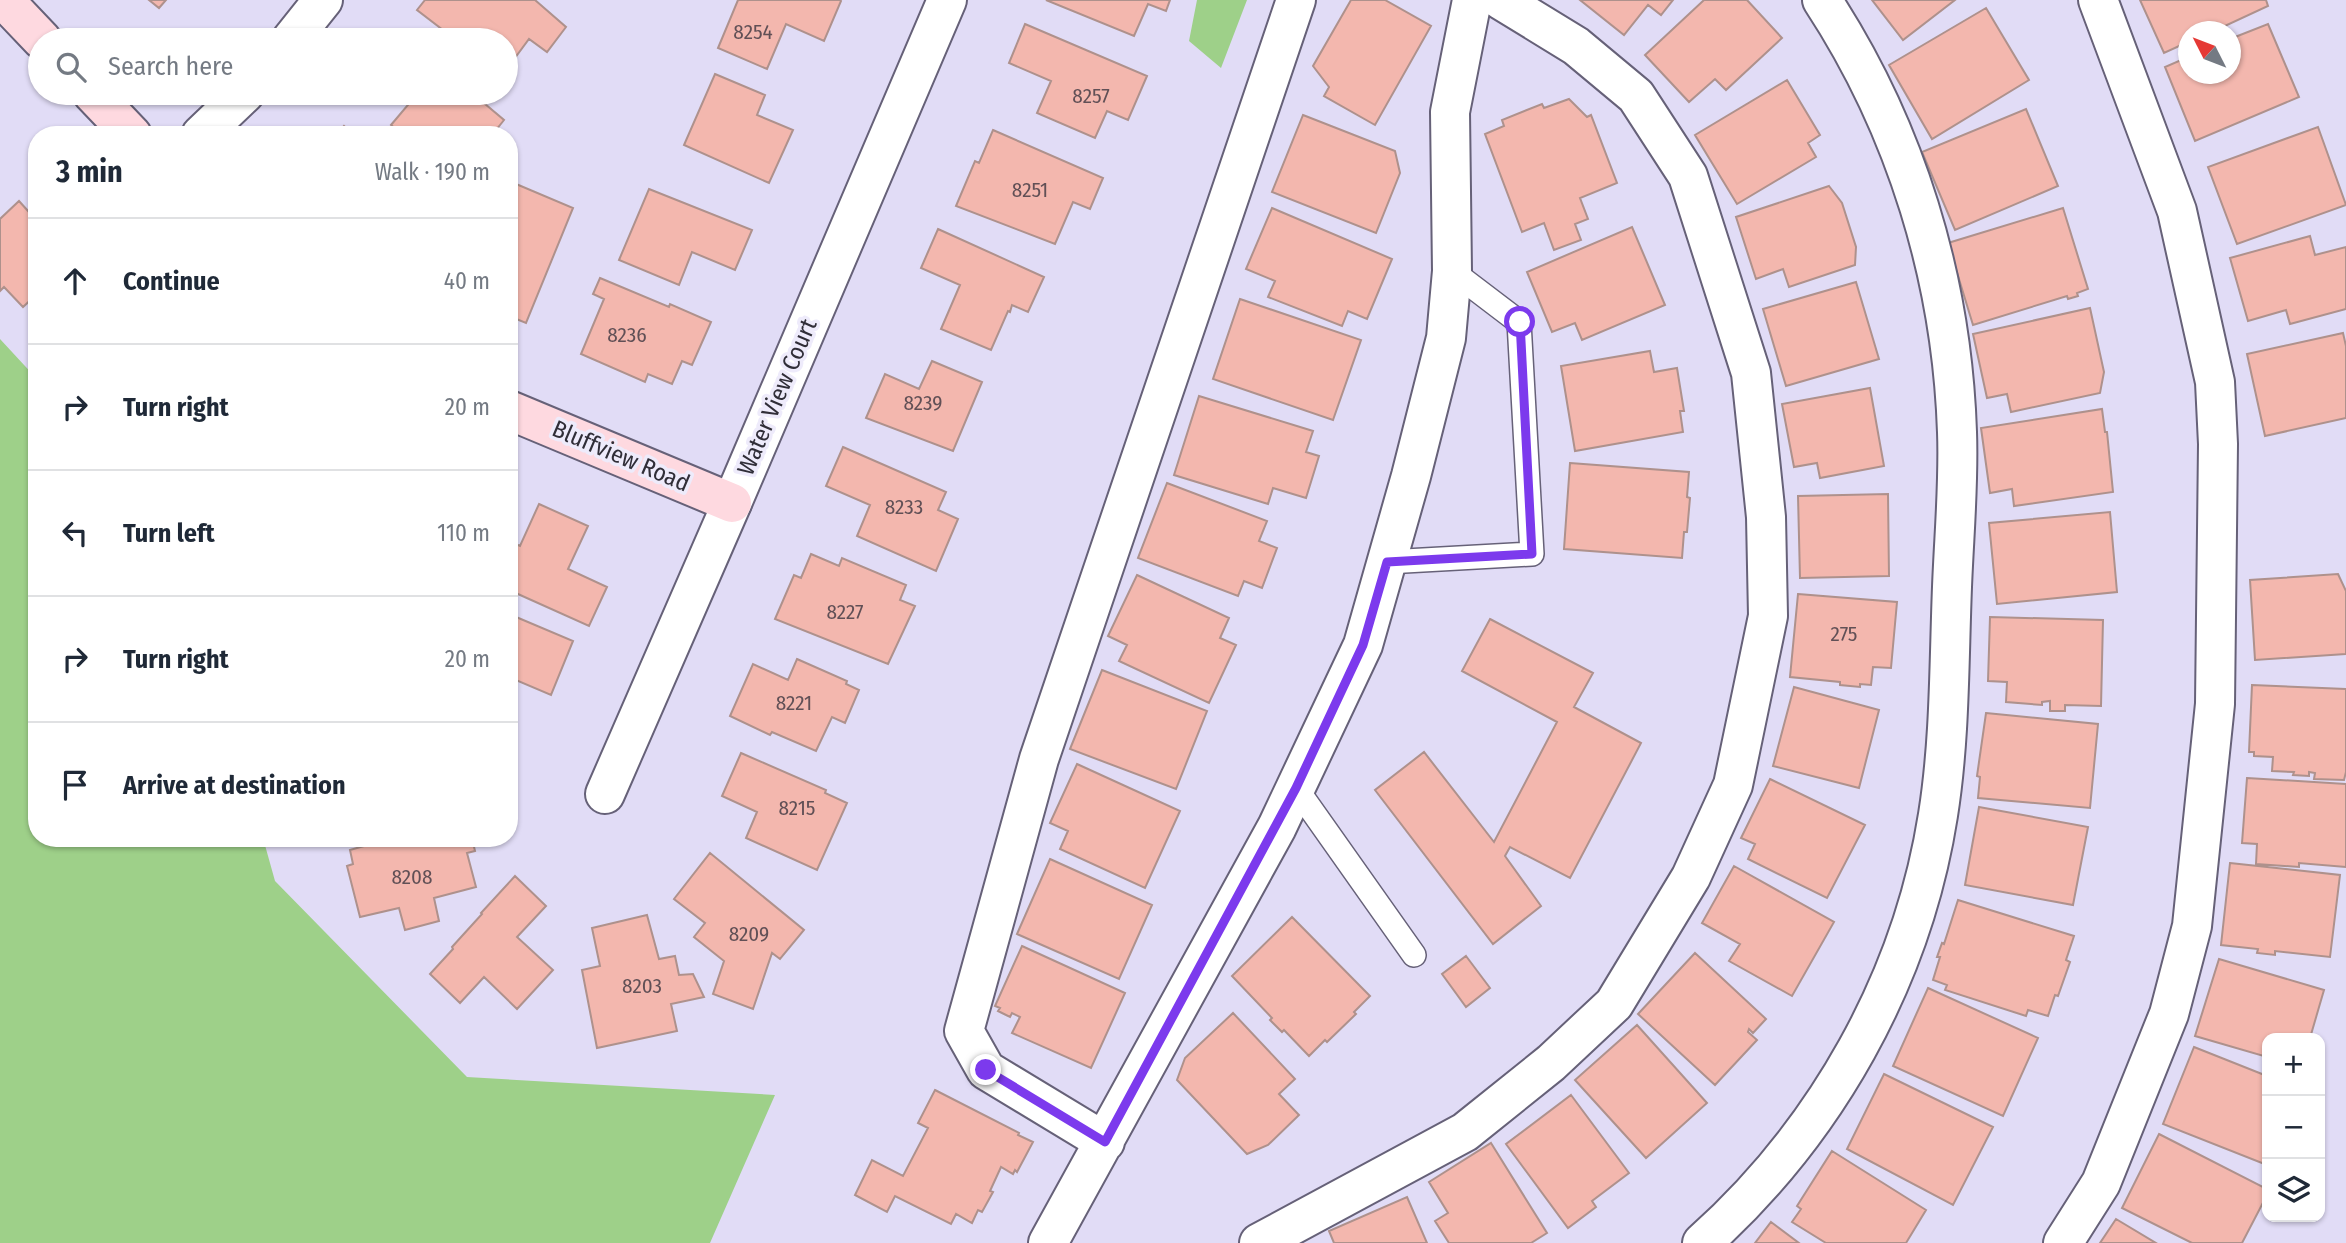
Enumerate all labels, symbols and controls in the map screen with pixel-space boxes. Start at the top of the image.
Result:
house number: 8254 [733,19,773,45]
north arrow [2178,21,2241,84]
search box [28,28,518,105]
icon: search [52,48,90,86]
text: Search here [108,51,233,82]
house number: 8257 [1072,83,1110,109]
text: 3 min [56,154,123,190]
text: Walk · 190 m [375,158,490,186]
house number: 8251 [1012,177,1048,203]
icon: ahead [56,262,94,300]
text: Continue [123,266,220,297]
text: 40 m [444,267,490,295]
route start [1504,306,1535,337]
street label: Water View Court [731,315,823,479]
house number: 8236 [607,322,647,348]
icon: right [56,388,94,426]
house number: 8239 [903,390,943,416]
text: Turn right [123,392,229,423]
text: 20 m [445,393,490,421]
street label: Bluffview Road [548,415,694,497]
house number: 8233 [885,494,923,520]
icon: left [56,514,94,552]
text: Turn left [123,518,215,549]
text: 110 m [437,519,490,547]
house number: 8227 [826,599,864,625]
house number: 275 [1831,621,1857,647]
icon: right [56,640,94,678]
text: Turn right [123,644,229,675]
text: 20 m [445,645,490,673]
house number: 8221 [776,690,812,716]
icon: arrive [56,766,94,804]
text: Arrive at destination [123,770,346,801]
house number: 8215 [779,795,815,821]
house number: 8208 [391,864,433,890]
house number: 8209 [729,921,769,947]
house number: 8203 [622,973,662,999]
map controls [2262,1033,2325,1222]
button: + [2262,1033,2325,1096]
route end [970,1054,1001,1085]
button: − [2262,1096,2325,1159]
button: layers [2262,1159,2325,1222]

